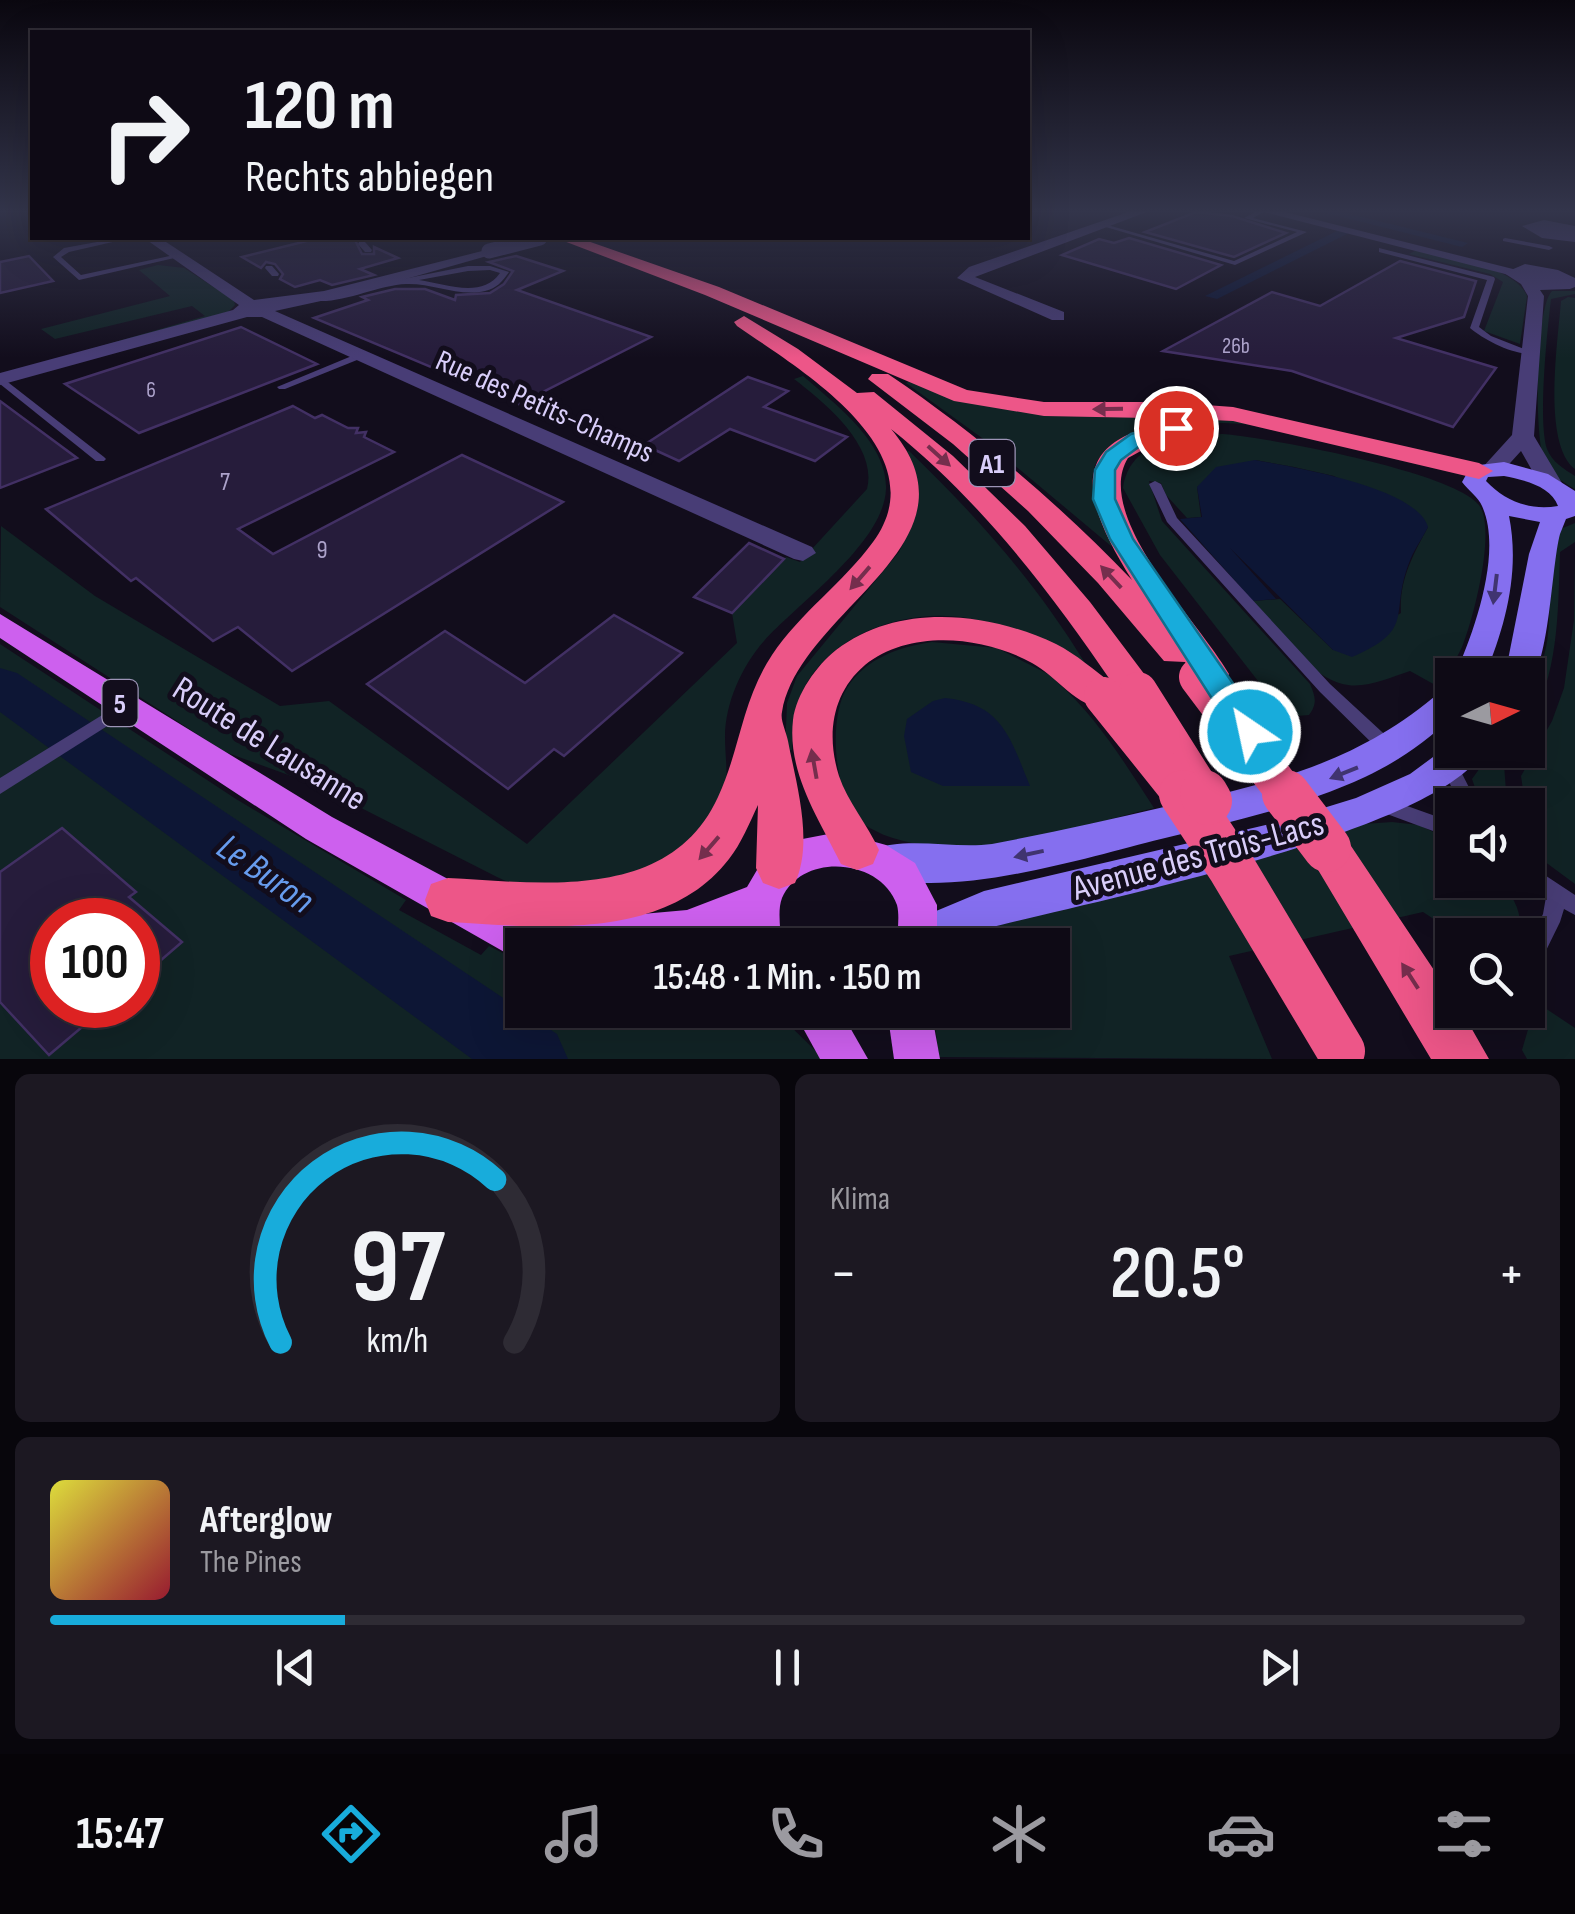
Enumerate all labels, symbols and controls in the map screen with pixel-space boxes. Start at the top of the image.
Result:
text: 120 m [245,65,395,149]
icon: right [80,70,210,200]
text: Rechts abbiegen [245,150,494,205]
house number: 26b [1222,333,1250,360]
street label: Rue des Petits-Champs [430,343,659,471]
house number: 6 [146,377,156,404]
pin [1134,386,1219,471]
icon: arrive [1149,401,1204,456]
one-way arrow [1092,402,1124,418]
road number: A1 [970,440,1014,486]
one-way arrow [926,445,951,467]
house number: 7 [220,467,230,498]
house number: 9 [316,535,328,566]
one-way arrow [850,565,872,590]
one-way arrow [1100,565,1123,589]
one-way arrow [1487,573,1503,605]
north arrow [1435,658,1545,768]
map controls [1435,658,1545,1028]
street label: Route de Lausanne [164,668,374,821]
road number: 5 [102,680,138,726]
position arrow [1198,680,1302,784]
one-way arrow [806,748,821,779]
one-way arrow [1328,765,1358,781]
button: sound [1435,788,1545,898]
street label: Avenue des Trois-Lacs [1067,802,1329,911]
water label: Le Buron [208,825,322,924]
one-way arrow [699,835,721,860]
one-way arrow [1013,846,1044,862]
speed limit sign: 100 [30,898,160,1028]
button: search [1435,918,1545,1028]
text: 15:48 · 1 Min. · 150 m [654,955,921,1000]
one-way arrow [1402,962,1420,990]
text: Klima [830,1180,890,1219]
text: 97 [350,1206,445,1331]
text: 20.5° [1110,1229,1245,1320]
text: − [830,1241,857,1308]
text: + [1498,1241,1525,1308]
text: km/h [367,1320,428,1363]
text: Afterglow [200,1498,333,1543]
text: The Pines [200,1543,302,1582]
icon: previous [268,1640,323,1695]
icon: pause [760,1640,815,1695]
icon: next [1252,1640,1307,1695]
icon: directions [316,1799,386,1869]
icon: music [539,1799,609,1869]
icon: phone [761,1799,831,1869]
icon: climate [984,1799,1054,1869]
icon: car [1206,1799,1276,1869]
icon: filters [1429,1799,1499,1869]
text: 15:47 [76,1807,164,1862]

